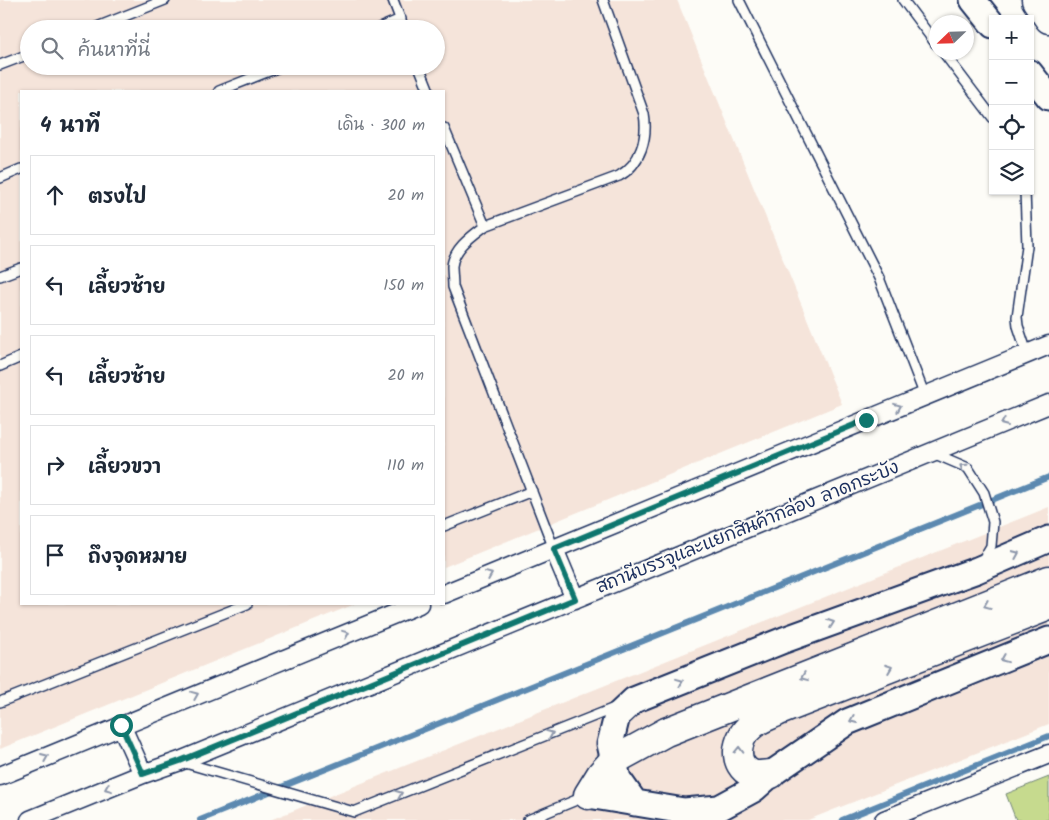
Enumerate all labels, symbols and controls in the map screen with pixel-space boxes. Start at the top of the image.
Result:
north arrow [929,15,974,60]
map controls [989,15,1034,195]
button: + [989,15,1034,60]
search box [20,20,445,75]
icon: search [38,34,66,62]
text: ค้นหาที่นี่ [78,36,150,66]
button: − [989,60,1034,105]
button: locate [989,105,1034,150]
text: 4 นาที [40,110,100,143]
text: เดิน · 300 m [337,113,425,138]
button: layers [989,150,1034,195]
icon: ahead [41,181,69,209]
text: ตรงไป [88,183,146,213]
text: 20 m [388,183,424,208]
icon: left [41,271,69,299]
text: เลี้ยวซ้าย [88,273,165,303]
text: 150 m [383,273,424,298]
icon: left [41,361,69,389]
text: เลี้ยวซ้าย [88,363,165,393]
text: 20 m [388,363,424,388]
one-way arrow [893,403,902,414]
route end [855,409,878,432]
one-way arrow [1000,417,1009,427]
icon: right [41,451,69,479]
text: เลี้ยวขวา [88,453,161,483]
text: 110 m [387,453,424,478]
street label: สถานีบรรจุและแยกสินค้ากล่อง ลาดกระบัง [592,454,904,602]
one-way arrow [959,464,968,474]
icon: arrive [41,541,69,569]
text: ถึงจุดหมาย [88,543,187,573]
one-way arrow [1011,549,1020,560]
one-way arrow [484,571,493,582]
one-way arrow [984,599,992,609]
one-way arrow [826,619,835,629]
one-way arrow [341,629,350,640]
one-way arrow [1000,652,1009,663]
one-way arrow [884,664,893,674]
one-way arrow [800,671,809,682]
one-way arrow [675,678,683,688]
one-way arrow [190,691,199,701]
one-way arrow [849,713,858,724]
route start [110,714,133,737]
one-way arrow [545,729,554,740]
one-way arrow [734,746,744,754]
one-way arrow [40,753,49,763]
one-way arrow [104,782,113,793]
one-way arrow [395,790,403,800]

